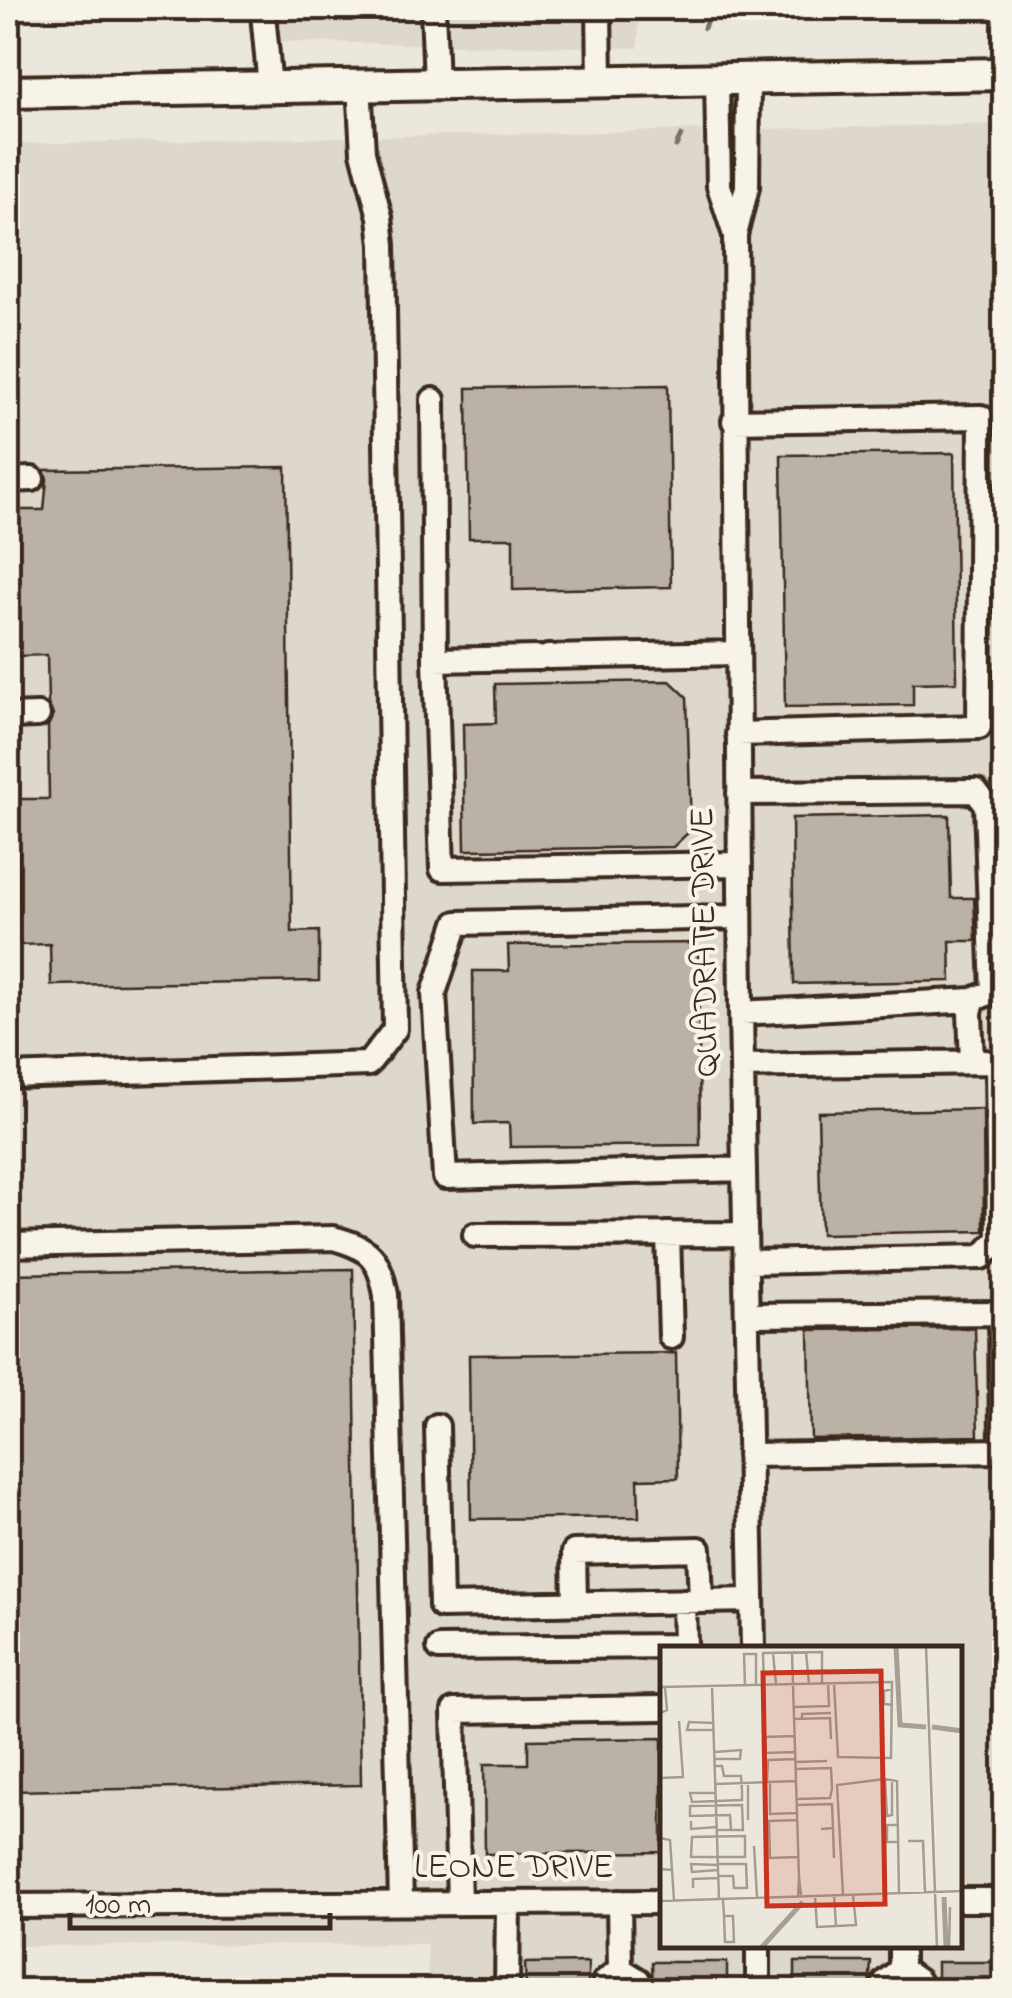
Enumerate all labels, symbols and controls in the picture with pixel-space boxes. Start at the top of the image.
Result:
street label: QUADRATE DRIVE [678,807,734,1077]
inset map [660,1646,962,1948]
street label: LEONE DRIVE [414,1843,614,1894]
scale bar [70,1868,330,1930]
text: 100 m [85,1884,151,1928]

